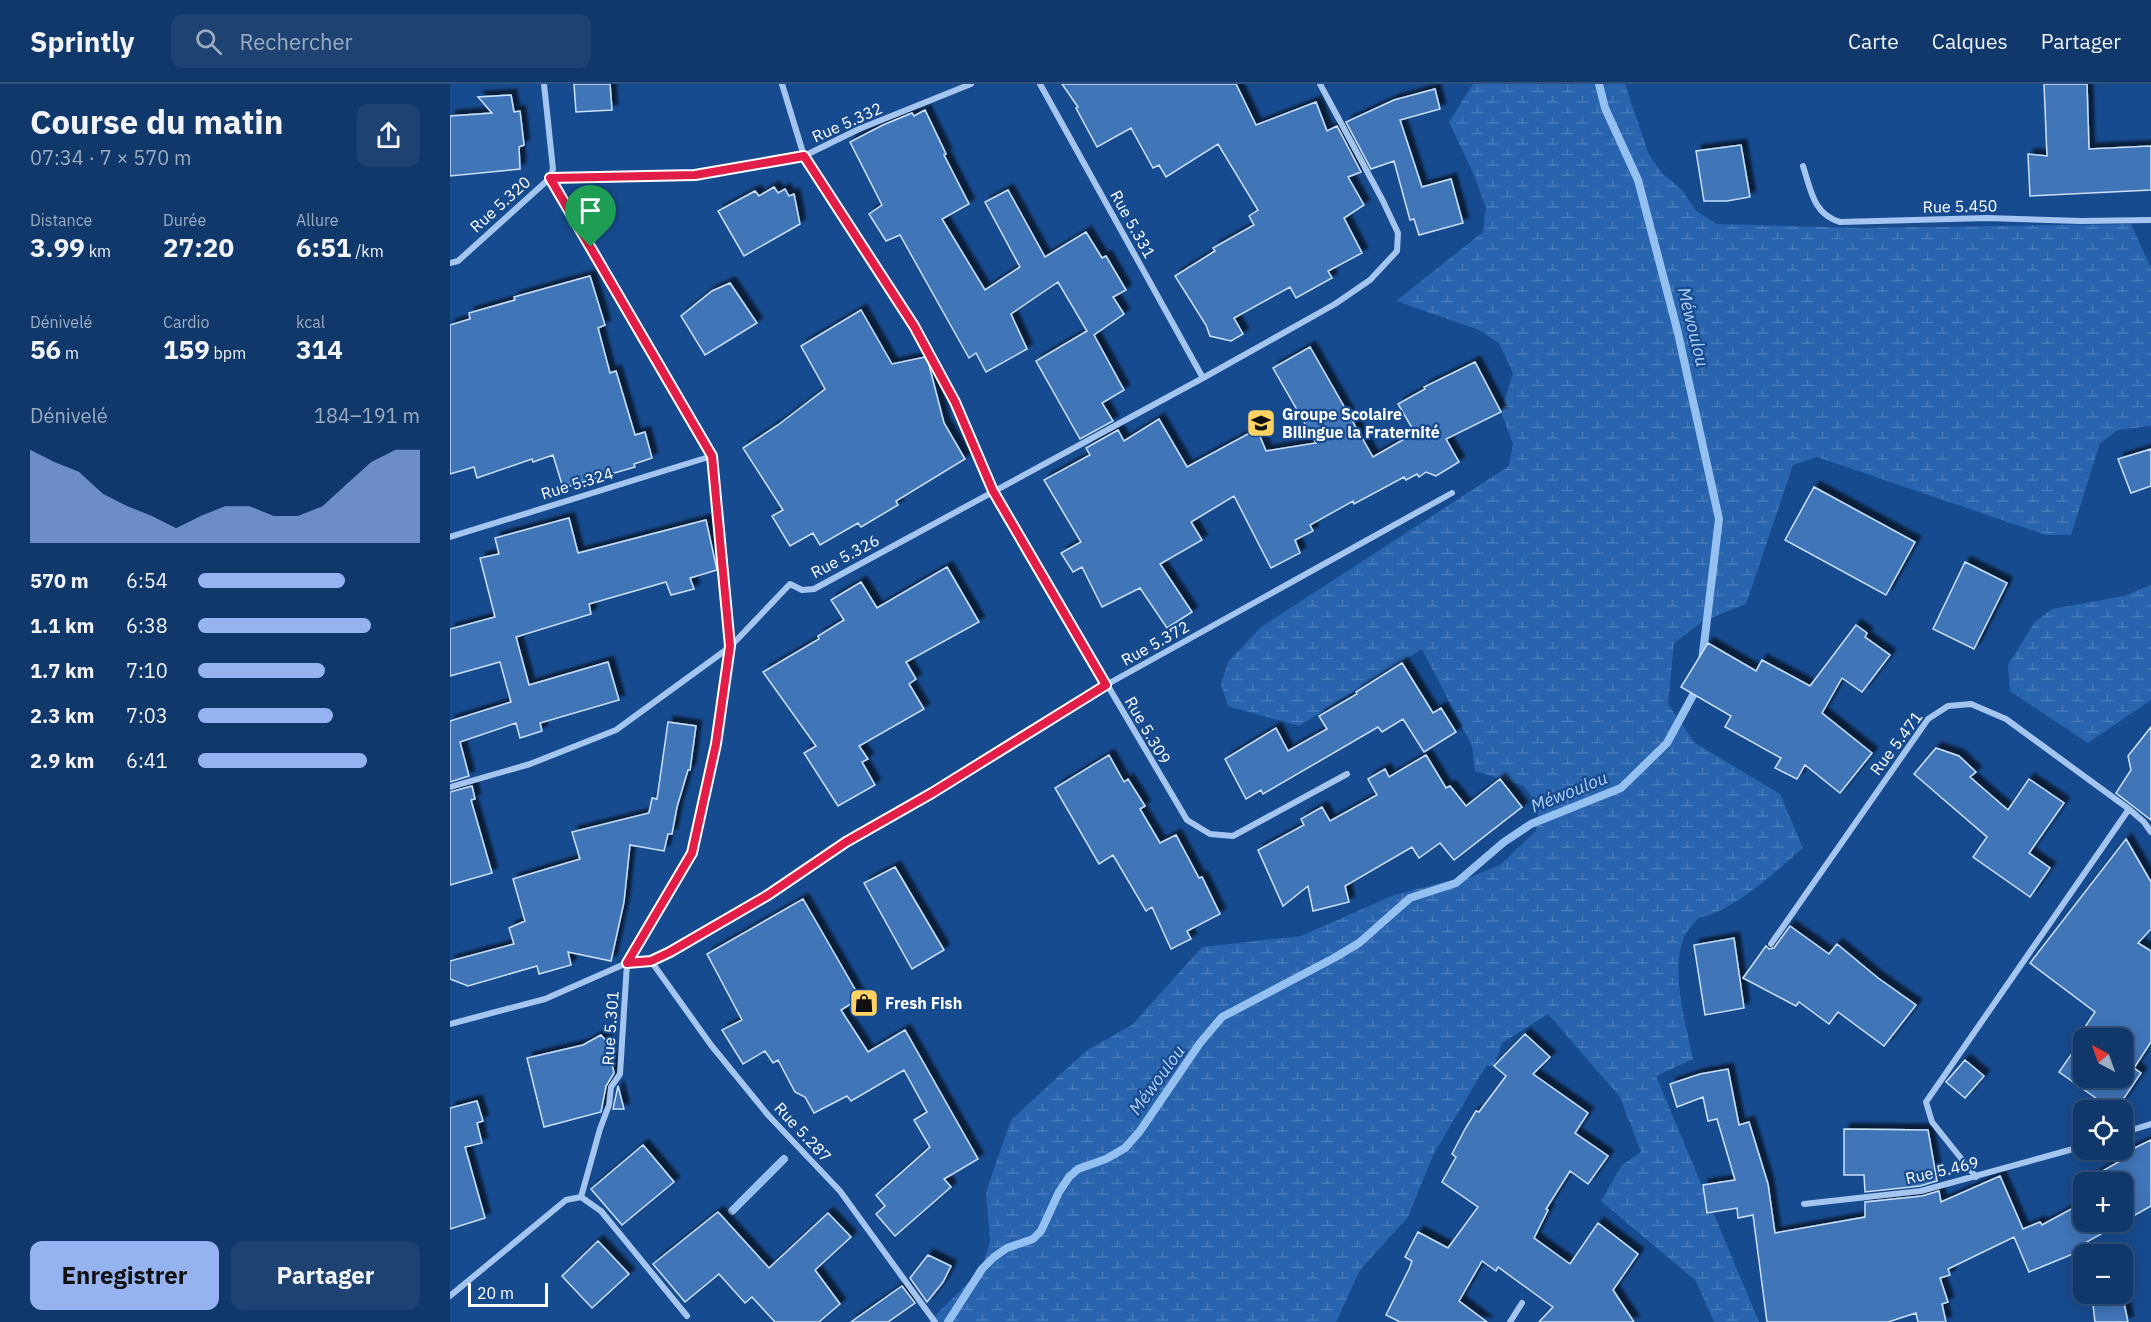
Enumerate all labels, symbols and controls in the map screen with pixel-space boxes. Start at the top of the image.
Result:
search box [171,14,591,68]
text: Sprintly [30,23,135,60]
icon: search [192,25,225,58]
text: Rechercher [240,27,353,56]
text: Carte [1848,27,1899,55]
text: Calques [1932,27,2008,55]
text: Partager [2041,27,2121,55]
street label: Rue 5.332 [809,98,885,146]
text: Course du matin [30,100,283,143]
button: share [357,104,420,167]
text: 07:34 · 7 × 570 m [30,144,191,171]
street label: Rue 5.320 [466,172,534,236]
pin [565,185,616,247]
street label: Rue 5.331 [1106,187,1160,261]
icon: arrive [574,194,607,227]
street label: Rue 5.450 [1923,195,1997,217]
text: Distance [30,210,92,230]
text: Durée [163,210,206,230]
text: Allure [296,210,339,230]
text: 3.99 [30,230,85,264]
text: 27:20 [163,230,234,264]
text: 6:51 [296,230,351,264]
text: km [85,241,111,261]
text: /km [351,241,384,261]
water label: Méwoulou [1673,285,1714,369]
text: Dénivelé [30,312,92,332]
text: Cardio [163,312,210,332]
text: kcal [296,312,325,332]
text: 56 [30,332,61,366]
text: 159 [163,332,210,366]
text: 314 [296,332,343,366]
text: m [61,343,79,363]
text: bpm [210,343,246,363]
text: Dénivelé [30,402,108,429]
text: 184–191 m [314,402,420,429]
place label: Groupe Scolaire Bilingue la Fraternité [1282,404,1440,442]
school or university icon: Groupe Scolaire Bilingue la Fraternité [1245,407,1277,439]
street label: Rue 5.324 [538,463,616,503]
street label: Rue 5.326 [807,530,883,582]
text: 570 m [30,567,89,594]
text: 6:54 [126,567,168,594]
text: 1.1 km [30,612,94,639]
text: 6:38 [126,612,168,639]
street label: Rue 5.372 [1118,616,1192,670]
text: 1.7 km [30,657,94,684]
text: 7:10 [126,657,168,684]
street label: Rue 5.309 [1121,693,1175,767]
text: 2.3 km [30,702,94,729]
text: 7:03 [126,702,168,729]
street label: Rue 5.471 [1866,707,1926,779]
text: 2.9 km [30,747,94,774]
text: 6:41 [126,747,168,774]
water label: Méwoulou [1527,766,1611,817]
shop icon: Fresh Fish [848,987,880,1019]
street label: Rue 5.301 [597,990,623,1066]
place label: Fresh Fish [885,993,962,1013]
north arrow [2073,1028,2133,1088]
map controls [2073,1028,2133,1304]
water label: Méwoulou [1123,1040,1190,1119]
street label: Rue 5.287 [770,1098,836,1166]
button: locate [2073,1100,2133,1160]
street label: Rue 5.469 [1903,1152,1981,1188]
button: + [2073,1172,2133,1232]
button: Enregistrer [30,1241,219,1310]
button: Partager [231,1241,420,1310]
button: − [2073,1244,2133,1304]
scale bar [468,1280,548,1308]
text: 20 m [477,1283,514,1303]

